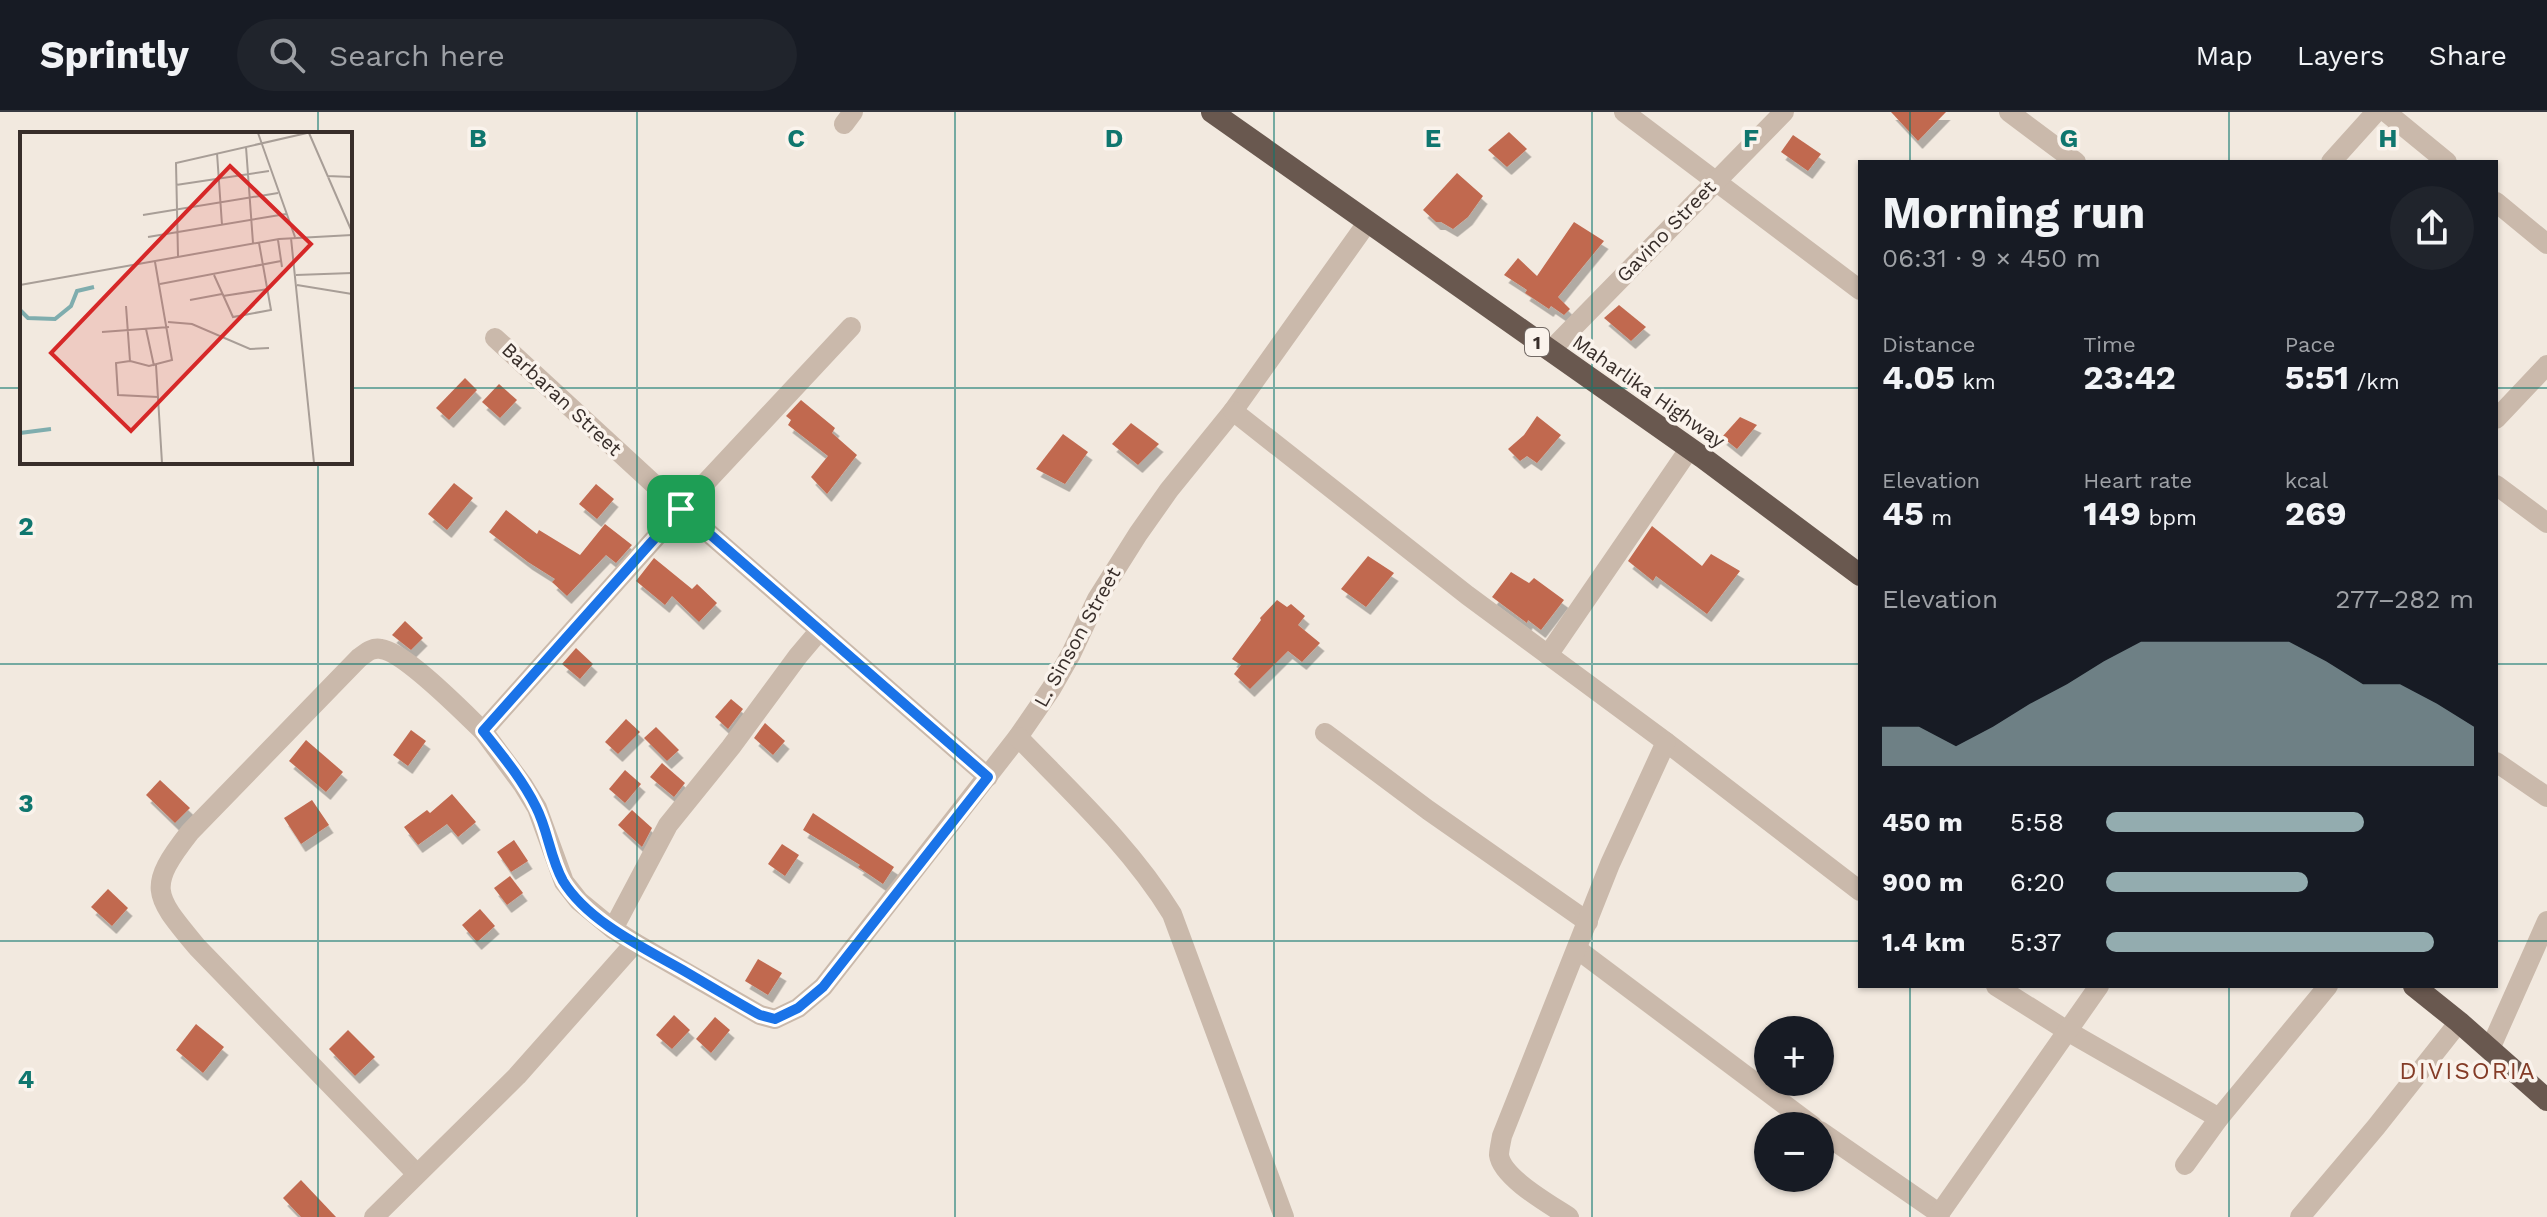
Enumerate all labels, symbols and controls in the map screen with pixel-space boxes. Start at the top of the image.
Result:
search box [237,19,797,91]
text: Sprintly [40,33,189,77]
icon: search [265,33,309,77]
text: Search here [329,38,505,73]
text: Map [2196,39,2253,72]
text: Layers [2297,39,2385,72]
text: Share [2429,39,2507,72]
text: B [469,123,487,153]
text: C [787,123,805,153]
text: D [1105,123,1123,153]
text: E [1425,123,1441,153]
text: F [1743,123,1759,153]
text: G [2060,123,2078,153]
text: H [2378,123,2398,153]
inset map [20,132,352,464]
street label: Gavino Street [1611,175,1721,287]
button: share [2390,186,2474,270]
text: Morning run [1882,187,2145,239]
text: 06:31 · 9 × 450 m [1882,243,2101,273]
road number: 1 [1525,328,1549,356]
street label: Maharlika Highway [1568,329,1730,453]
text: Distance [1882,332,1976,357]
text: Time [2083,332,2136,357]
text: Pace [2285,332,2336,357]
street label: Barbaran Street [497,337,627,461]
text: 4.05 [1882,357,1955,397]
text: 23:42 [2083,357,2176,397]
text: 5:51 [2285,357,2349,397]
text: km [1955,369,1996,394]
text: /km [2349,369,2400,394]
text: Elevation [1882,468,1980,493]
text: Heart rate [2083,468,2192,493]
text: kcal [2285,468,2328,493]
pin [647,475,715,543]
icon: arrive [659,487,703,531]
text: 45 [1882,493,1924,533]
text: 149 [2083,493,2141,533]
text: 269 [2285,493,2347,533]
text: m [1924,505,1952,530]
text: bpm [2141,505,2197,530]
text: 2 [18,511,34,541]
street label: L. Sinson Street [1029,562,1126,711]
text: Elevation [1882,584,1998,614]
text: 277–282 m [2335,584,2474,614]
text: 3 [18,788,34,818]
text: 450 m [1882,807,1963,837]
text: 5:58 [2010,807,2064,837]
text: 900 m [1882,867,1963,897]
text: 6:20 [2010,867,2065,897]
text: 1.4 km [1882,927,1966,957]
text: 5:37 [2010,927,2062,957]
map controls [1754,1016,1834,1192]
button: + [1754,1016,1834,1096]
district label: DIVISORIA [2399,1057,2537,1085]
text: 4 [18,1064,35,1094]
button: − [1754,1112,1834,1192]

